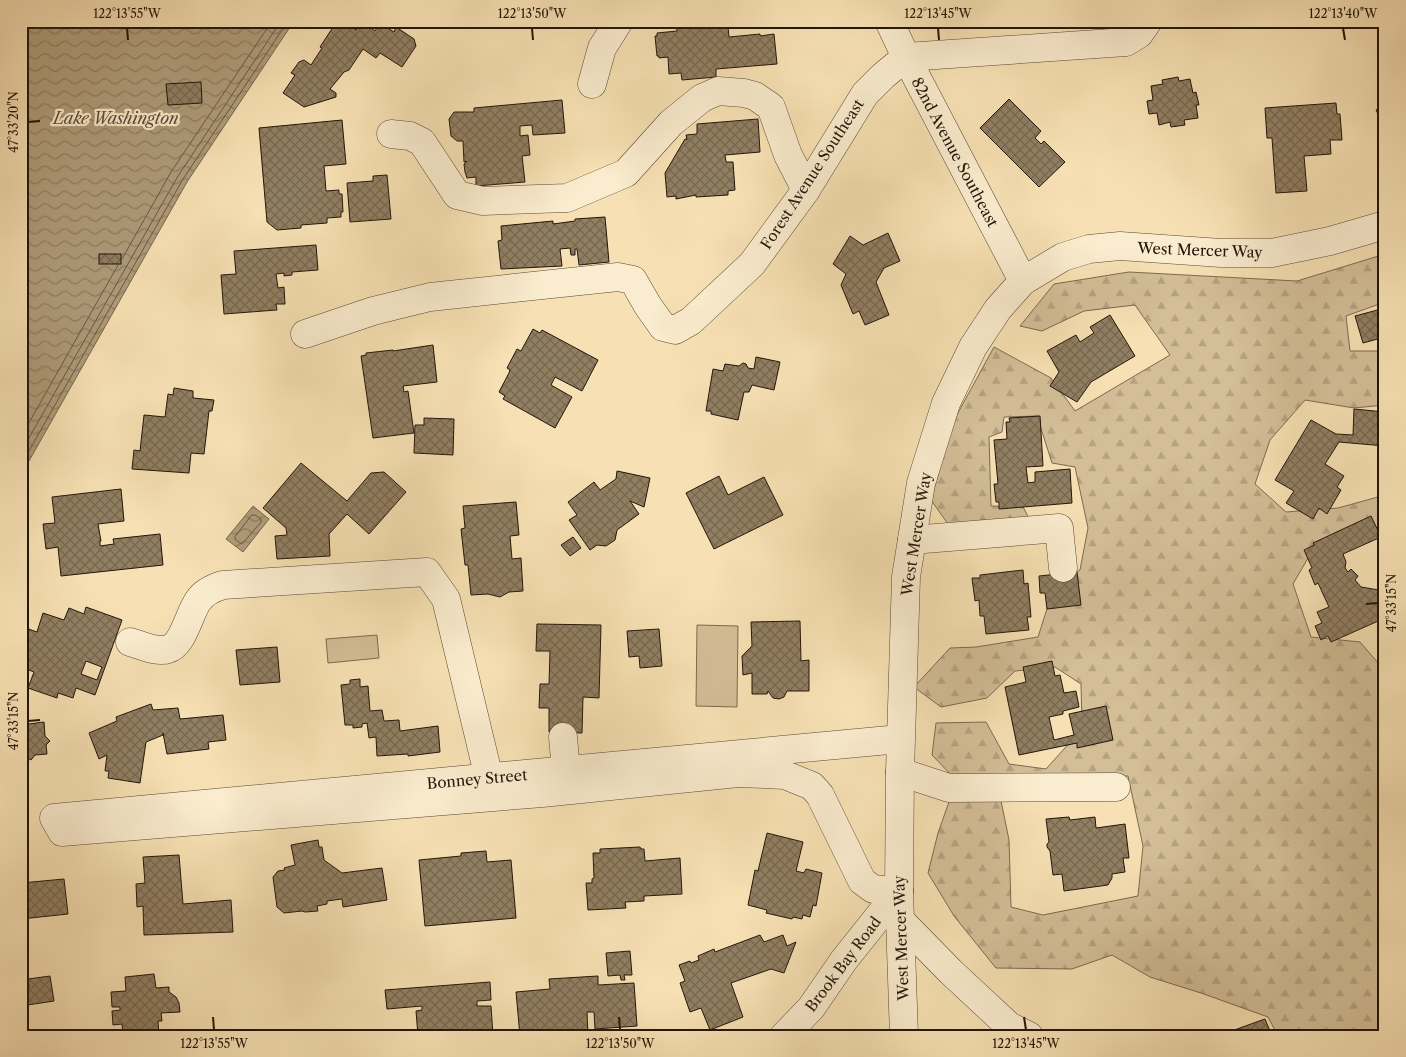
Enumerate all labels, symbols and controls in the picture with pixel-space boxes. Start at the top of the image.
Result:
text: 122°13'55"W [93,6,162,21]
text: 122°13'50"W [498,6,567,21]
text: 122°13'45"W [904,6,973,21]
text: 122°13'40"W [1309,6,1378,21]
street label: 82nd Avenue Southeast [907,74,1003,231]
text: 47°33'20"N [6,91,21,153]
street label: Forest Avenue Southeast [756,95,868,253]
water label: Lake Washington [51,108,179,128]
street label: West Mercer Way [1136,238,1264,262]
street label: West Mercer Way [897,470,935,598]
text: 47°33'15"N [1384,574,1399,632]
text: 47°33'15"N [6,692,21,750]
street label: Bonney Street [426,765,529,793]
street label: West Mercer Way [889,874,913,1002]
street label: Brook Bay Road [801,913,885,1015]
text: 122°13'55"W [180,1036,249,1051]
text: 122°13'50"W [586,1036,655,1051]
text: 122°13'45"W [992,1036,1061,1051]

